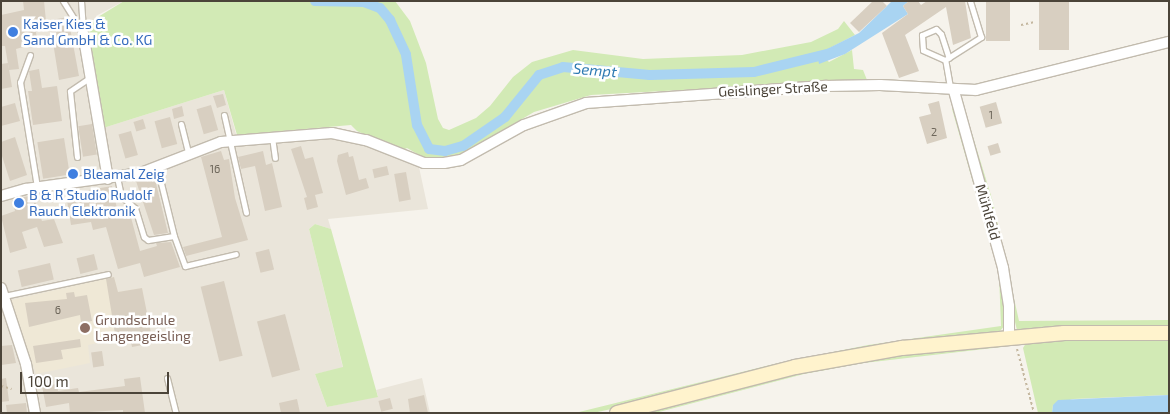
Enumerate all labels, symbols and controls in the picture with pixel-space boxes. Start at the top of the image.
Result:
place label: Kaiser Kies & Sand GmbH & Co. KG [23,16,152,48]
marker: Kaiser Kies & Sand GmbH & Co. KG [7,26,19,38]
water label: Sempt [572,59,618,81]
street label: Geislinger Straße [718,78,828,100]
house number: 1 [989,108,993,122]
house number: 2 [931,125,937,139]
house number: 16 [210,162,220,176]
place label: Bleamal Zeig [83,166,165,182]
marker: Bleamal Zeig [67,168,79,180]
street label: Mühlfeld [972,182,1004,242]
place label: B & R Studio Rudolf Rauch Elektronik [29,187,152,220]
marker: B & R Studio Rudolf Rauch Elektronik [13,197,25,209]
house number: 6 [55,303,61,317]
place label: Grundschule Langengeisling [95,312,191,344]
marker: Grundschule Langengeisling [79,322,91,334]
scale bar [22,362,171,394]
text: 100 m [28,372,69,390]

